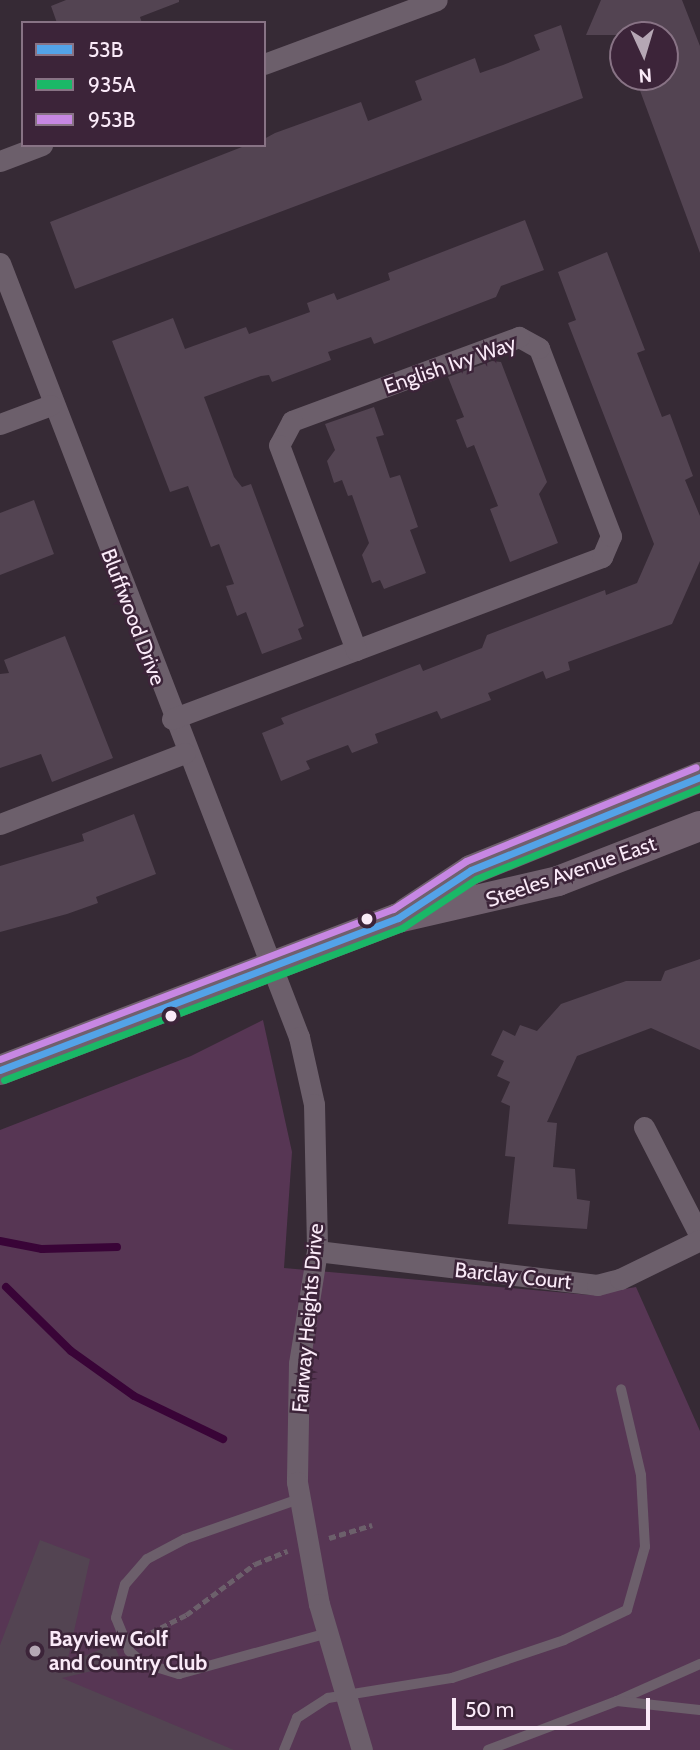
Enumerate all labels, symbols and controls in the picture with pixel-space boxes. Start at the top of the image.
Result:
legend [21,21,266,147]
north arrow [609,21,679,91]
text: 53B [88,37,123,62]
text: N [638,64,653,87]
text: 935A [88,72,136,97]
text: 953B [88,107,135,132]
street label: English Ivy Way [381,331,519,399]
street label: Bluffwood Drive [95,545,171,689]
street label: Steeles Avenue East [483,831,659,913]
unlabelled marker [360,912,374,926]
unlabelled marker [164,1009,178,1023]
street label: Fairway Heights Drive [287,1222,329,1414]
street label: Barclay Court [453,1257,573,1295]
place label: Bayview Golf and Country Club [49,1626,207,1676]
marker: Bayview Golf and Country Club [27,1643,43,1659]
scale bar [455,1684,653,1728]
text: 50 m [465,1697,514,1722]

